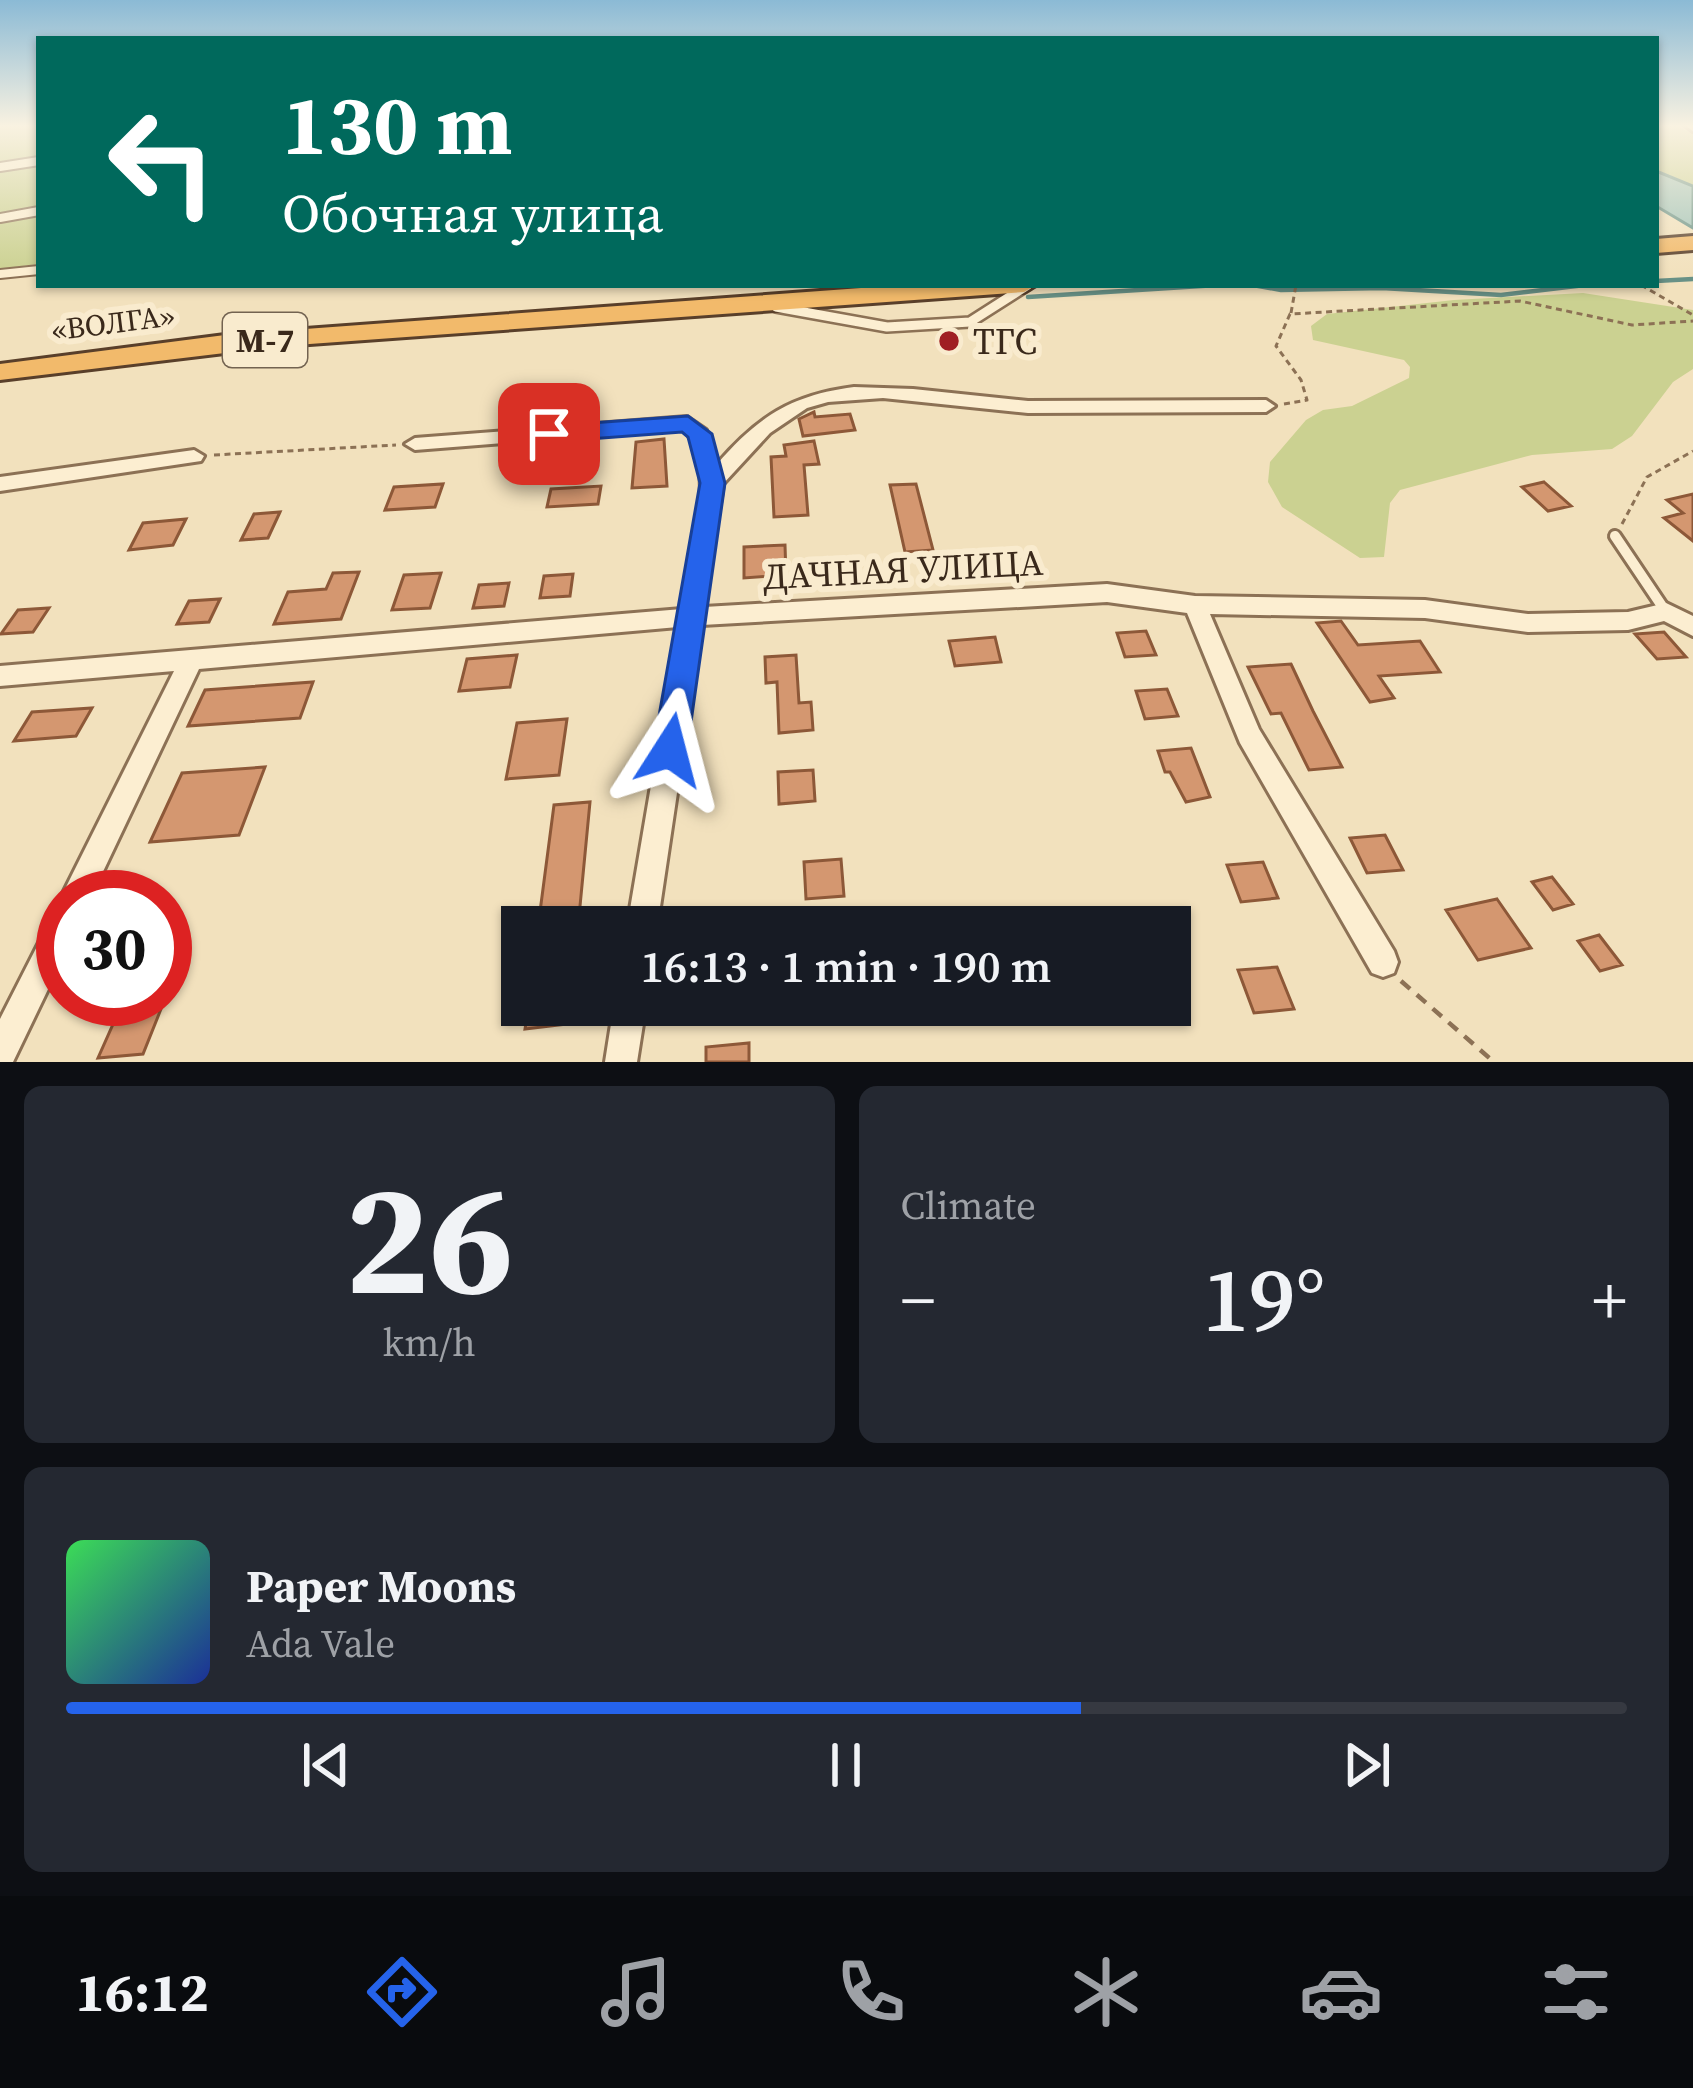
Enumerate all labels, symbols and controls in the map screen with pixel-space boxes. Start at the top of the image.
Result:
text: 130 m [282,67,513,182]
icon: left [84,84,240,240]
text: Обочная улица [282,176,663,250]
street label: «ВОЛГА» [49,295,177,350]
road number: М-7 [223,313,307,367]
place label: ТГС [973,317,1037,366]
marker: ТГС [936,328,962,354]
pin [498,383,600,485]
icon: arrive [516,401,582,467]
street label: ДАЧНАЯ УЛИЦА [761,538,1045,601]
position arrow [607,687,733,813]
speed limit sign: 30 [36,870,192,1026]
text: 16:13 · 1 min · 190 m [641,935,1051,997]
text: 26 [345,1131,514,1345]
text: Climate [901,1179,1036,1232]
text: 19° [1202,1238,1325,1361]
text: − [901,1255,935,1345]
text: + [1592,1255,1627,1345]
text: km/h [383,1316,476,1369]
text: Paper Moons [246,1555,516,1617]
text: Ada Vale [246,1617,395,1670]
icon: previous [293,1732,359,1798]
icon: pause [813,1732,879,1798]
icon: next [1334,1732,1400,1798]
icon: directions [360,1950,444,2034]
icon: music [594,1950,678,2034]
icon: phone [829,1950,913,2034]
icon: climate [1064,1950,1148,2034]
icon: car [1299,1950,1383,2034]
icon: filters [1534,1950,1618,2034]
text: 16:12 [75,1955,209,2029]

